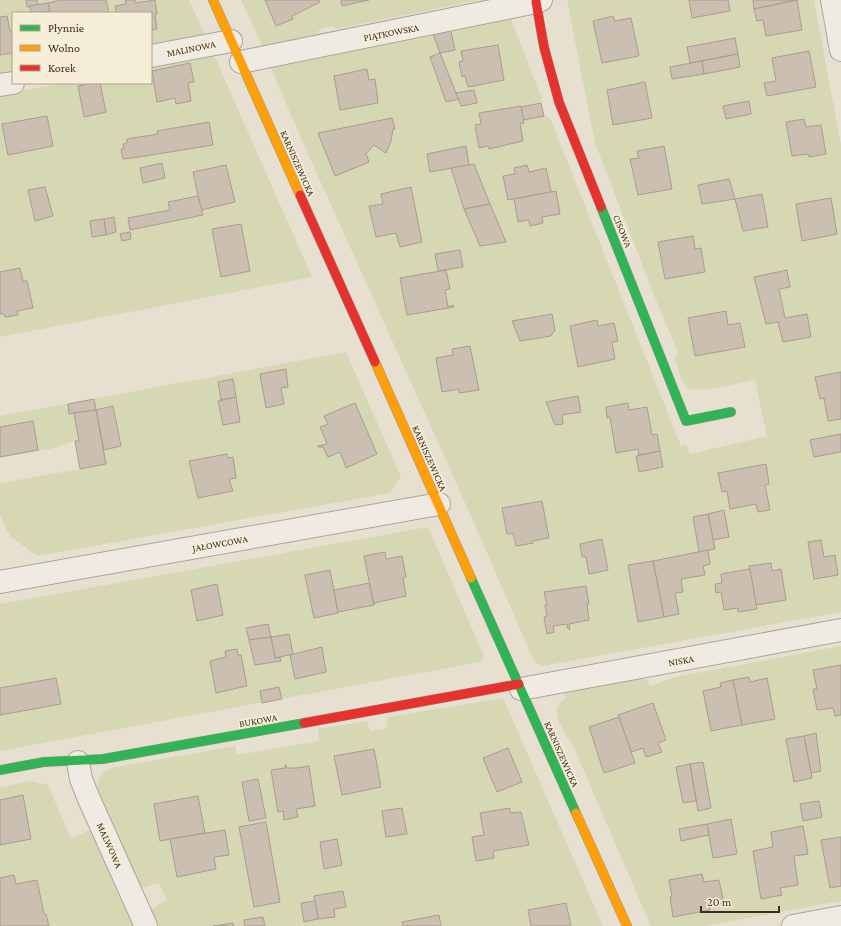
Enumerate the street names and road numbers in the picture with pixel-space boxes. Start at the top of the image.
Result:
street label: PIĄTKOWSKA [363,22,420,43]
street label: MALINOWA [166,38,217,59]
street label: KARNISZEWICKA [278,129,317,198]
street label: CISOWA [611,213,634,250]
street label: KARNISZEWICKA [410,424,449,493]
street label: JAŁOWCOWA [191,533,249,554]
street label: NISKA [668,653,695,668]
street label: BUKOWA [238,712,278,729]
street label: KARNISZEWICKA [542,720,581,789]
street label: MALWOWA [95,821,125,870]

